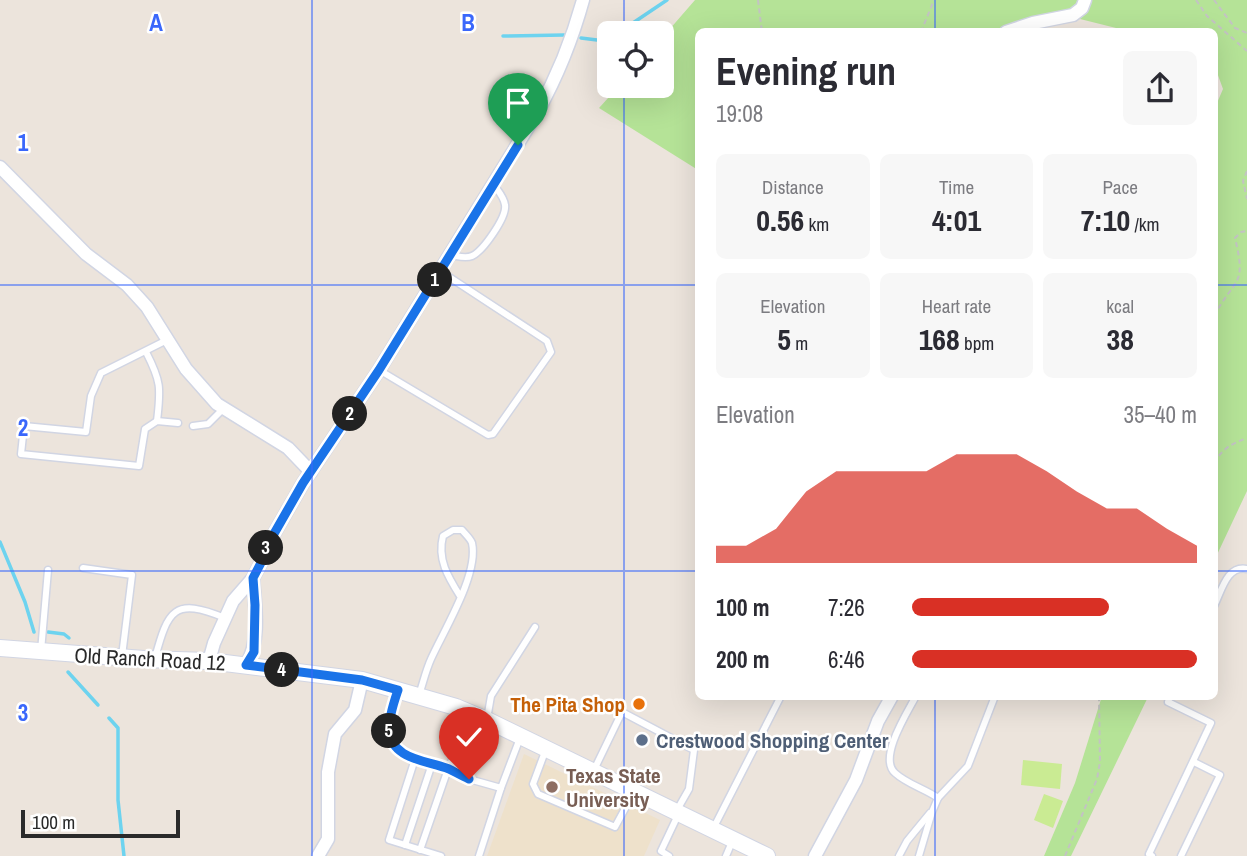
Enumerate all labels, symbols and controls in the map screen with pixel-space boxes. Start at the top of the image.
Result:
text: A [149,7,163,38]
text: B [461,7,475,38]
map controls [597,21,674,98]
button: locate [597,21,674,98]
text: Evening run [716,46,896,97]
button: share [1123,51,1197,125]
pin [488,73,548,145]
icon: arrive [499,84,537,122]
text: 19:08 [716,98,763,129]
text: 1 [18,127,29,158]
text: Distance [762,174,824,200]
text: Time [939,174,974,200]
text: Pace [1102,174,1138,200]
text: 0.56 [756,200,804,240]
text: 4:01 [932,200,981,240]
text: 7:10 [1081,200,1130,240]
text: km [804,211,829,237]
text: /km [1130,211,1160,237]
pin: 1 [418,262,452,298]
text: 1 [430,266,439,292]
text: Elevation [760,293,825,319]
text: Heart rate [922,293,991,319]
text: kcal [1106,293,1134,319]
text: 5 [777,319,791,359]
text: 168 [919,319,960,359]
text: 38 [1106,319,1134,359]
text: m [791,330,808,356]
text: bpm [960,330,994,356]
pin: 2 [332,396,368,432]
text: Elevation [716,399,795,430]
text: 35–40 m [1124,399,1197,430]
text: 2 [345,400,354,426]
text: 2 [18,412,28,443]
pin: 3 [248,530,284,566]
text: 3 [261,534,270,560]
text: 100 m [716,592,769,623]
text: 7:26 [828,592,865,623]
street label: Old Ranch Road 12 [74,641,226,677]
text: 200 m [716,644,769,675]
text: 6:46 [828,644,865,675]
pin: 4 [264,652,300,688]
text: 4 [277,656,286,682]
place label: The Pita Shop [510,690,625,719]
marker: The Pita Shop [631,696,647,712]
text: 3 [18,697,28,728]
pin [439,707,499,779]
pin: 5 [372,714,406,748]
text: 5 [384,717,393,743]
icon: check [450,718,488,756]
place label: Crestwood Shopping Center [656,726,889,755]
marker: Crestwood Shopping Center [634,732,650,748]
place label: Texas State University [566,761,660,814]
marker: Texas State University [544,779,560,795]
scale bar [21,807,180,839]
text: 100 m [32,809,75,835]

